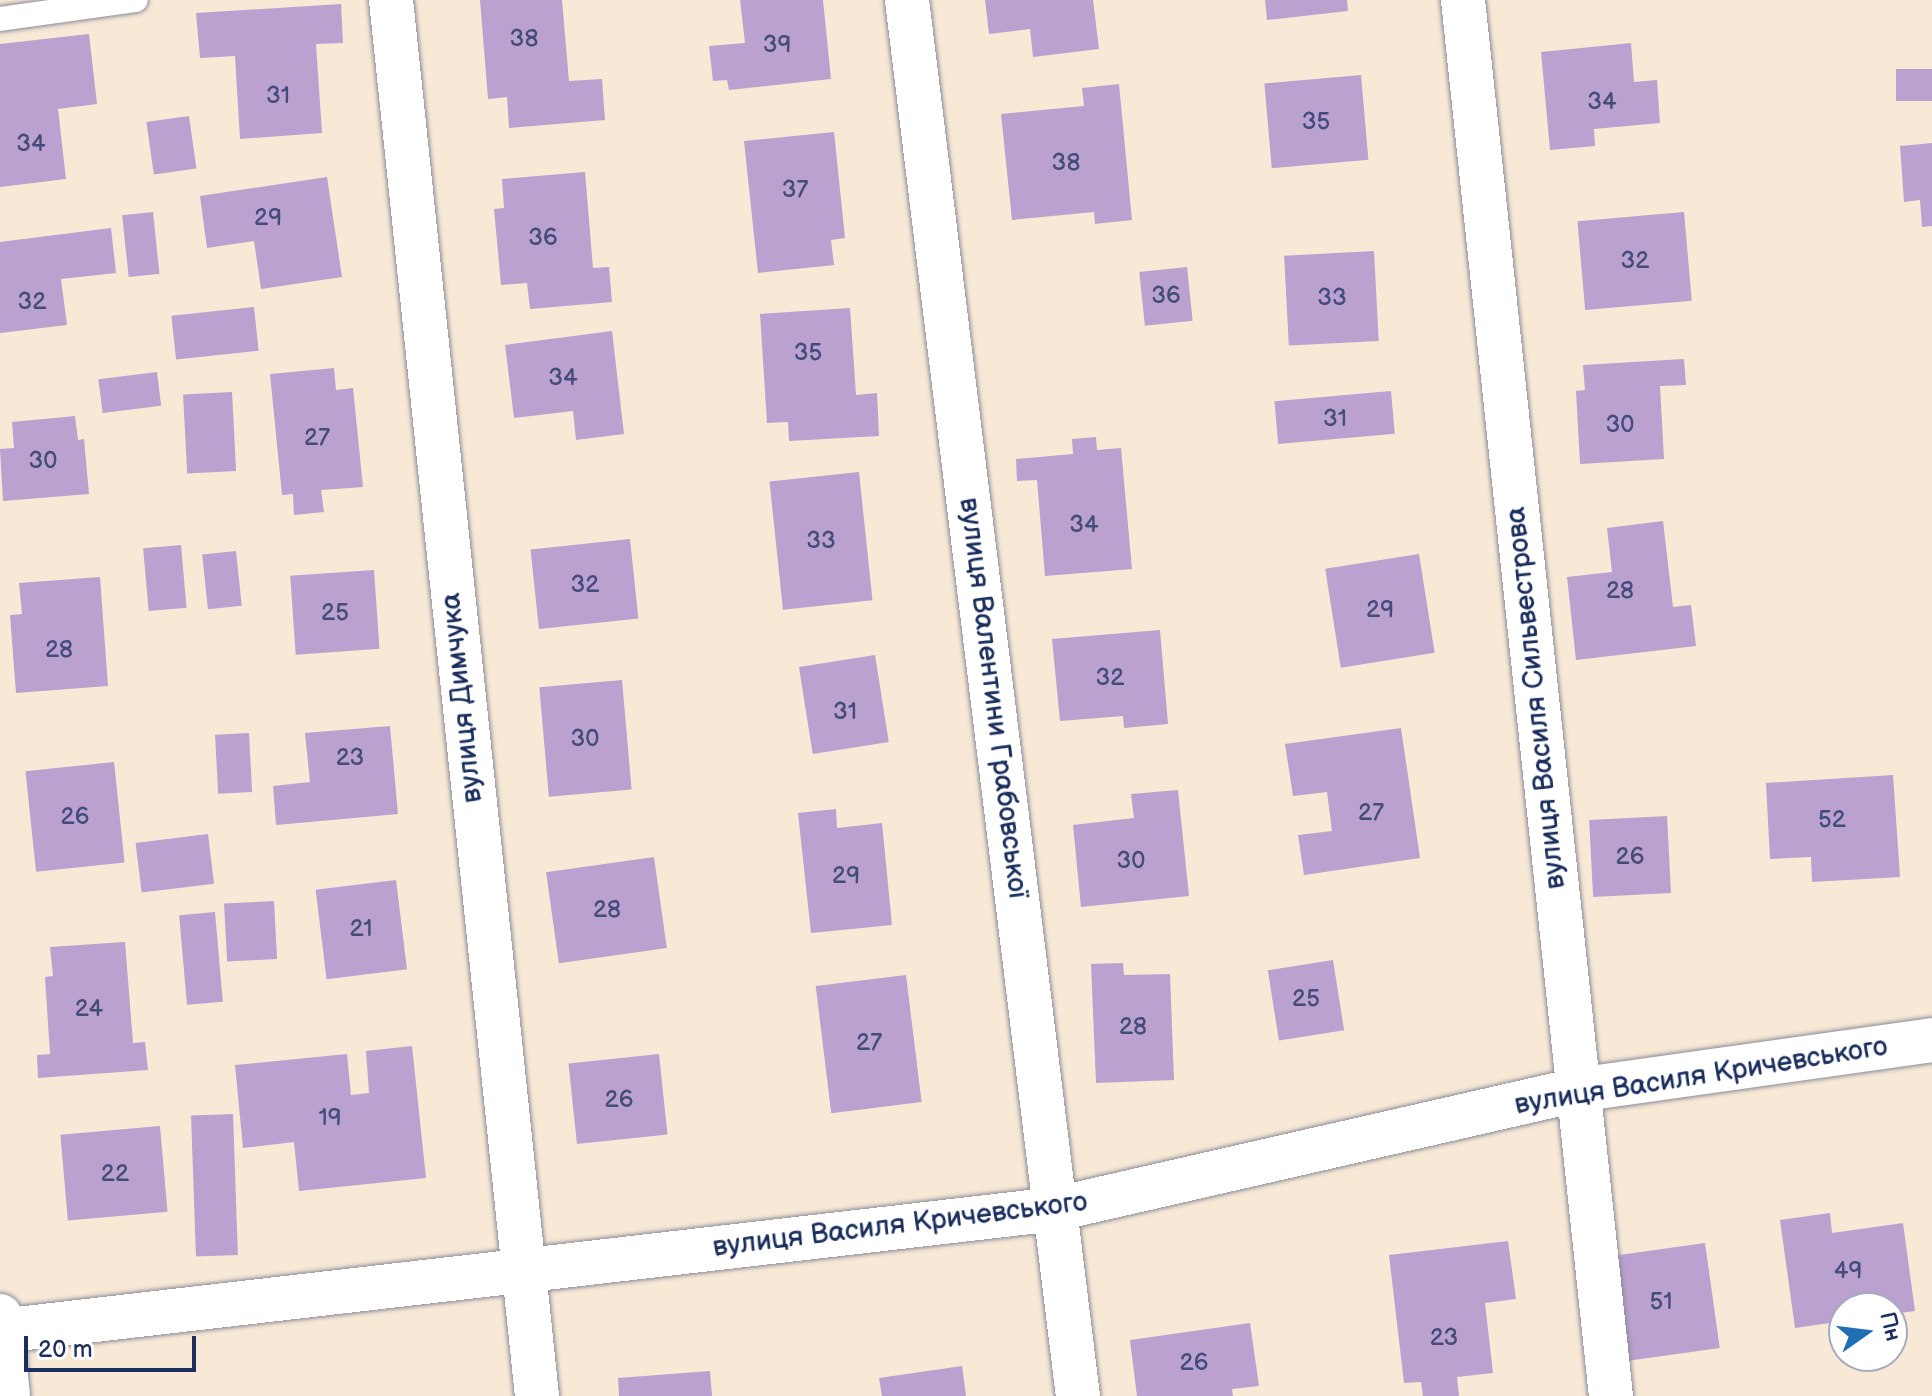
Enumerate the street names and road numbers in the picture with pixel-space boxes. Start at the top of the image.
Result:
street label: вулиця Валентини Грабовської [952,496,1034,900]
street label: вулиця Василя Сильвестрова [1499,505,1573,891]
street label: вулиця Димчука [434,591,490,805]
street label: вулиця Василя Кричевського [1512,1030,1890,1122]
street label: вулиця Василя Кричевського [711,1185,1089,1265]

